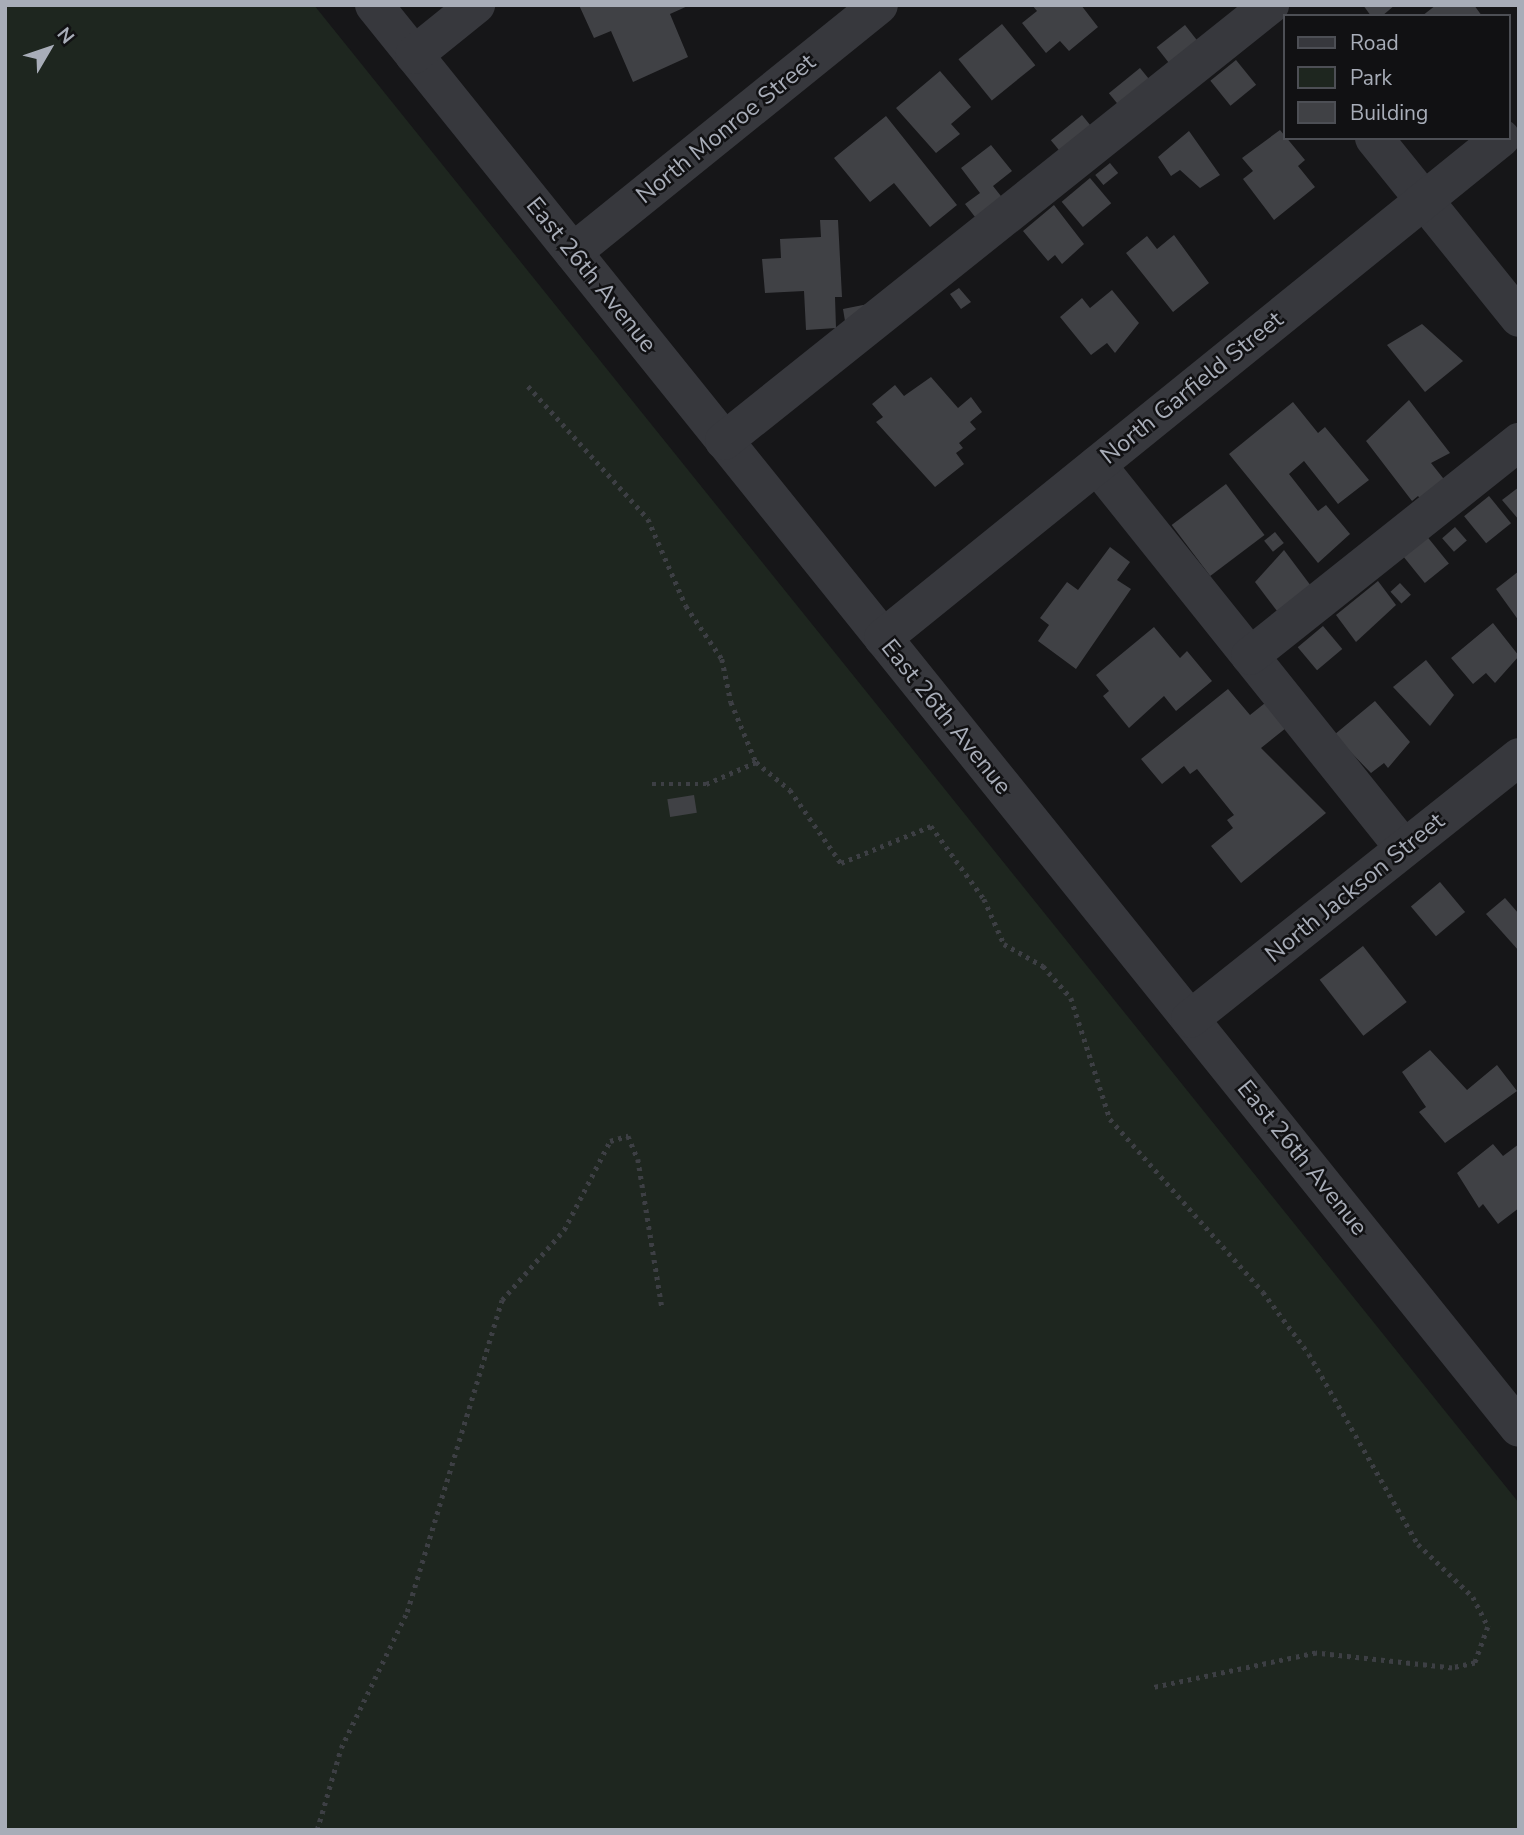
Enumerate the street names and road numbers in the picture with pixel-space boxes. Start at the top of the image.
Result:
street label: North Monroe Street [631,48,821,210]
street label: East 26th Avenue [520,192,662,358]
street label: North Garfield Street [1095,305,1289,471]
street label: East 26th Avenue [875,634,1017,800]
street label: North Jackson Street [1260,807,1450,969]
street label: East 26th Avenue [1231,1075,1373,1241]

